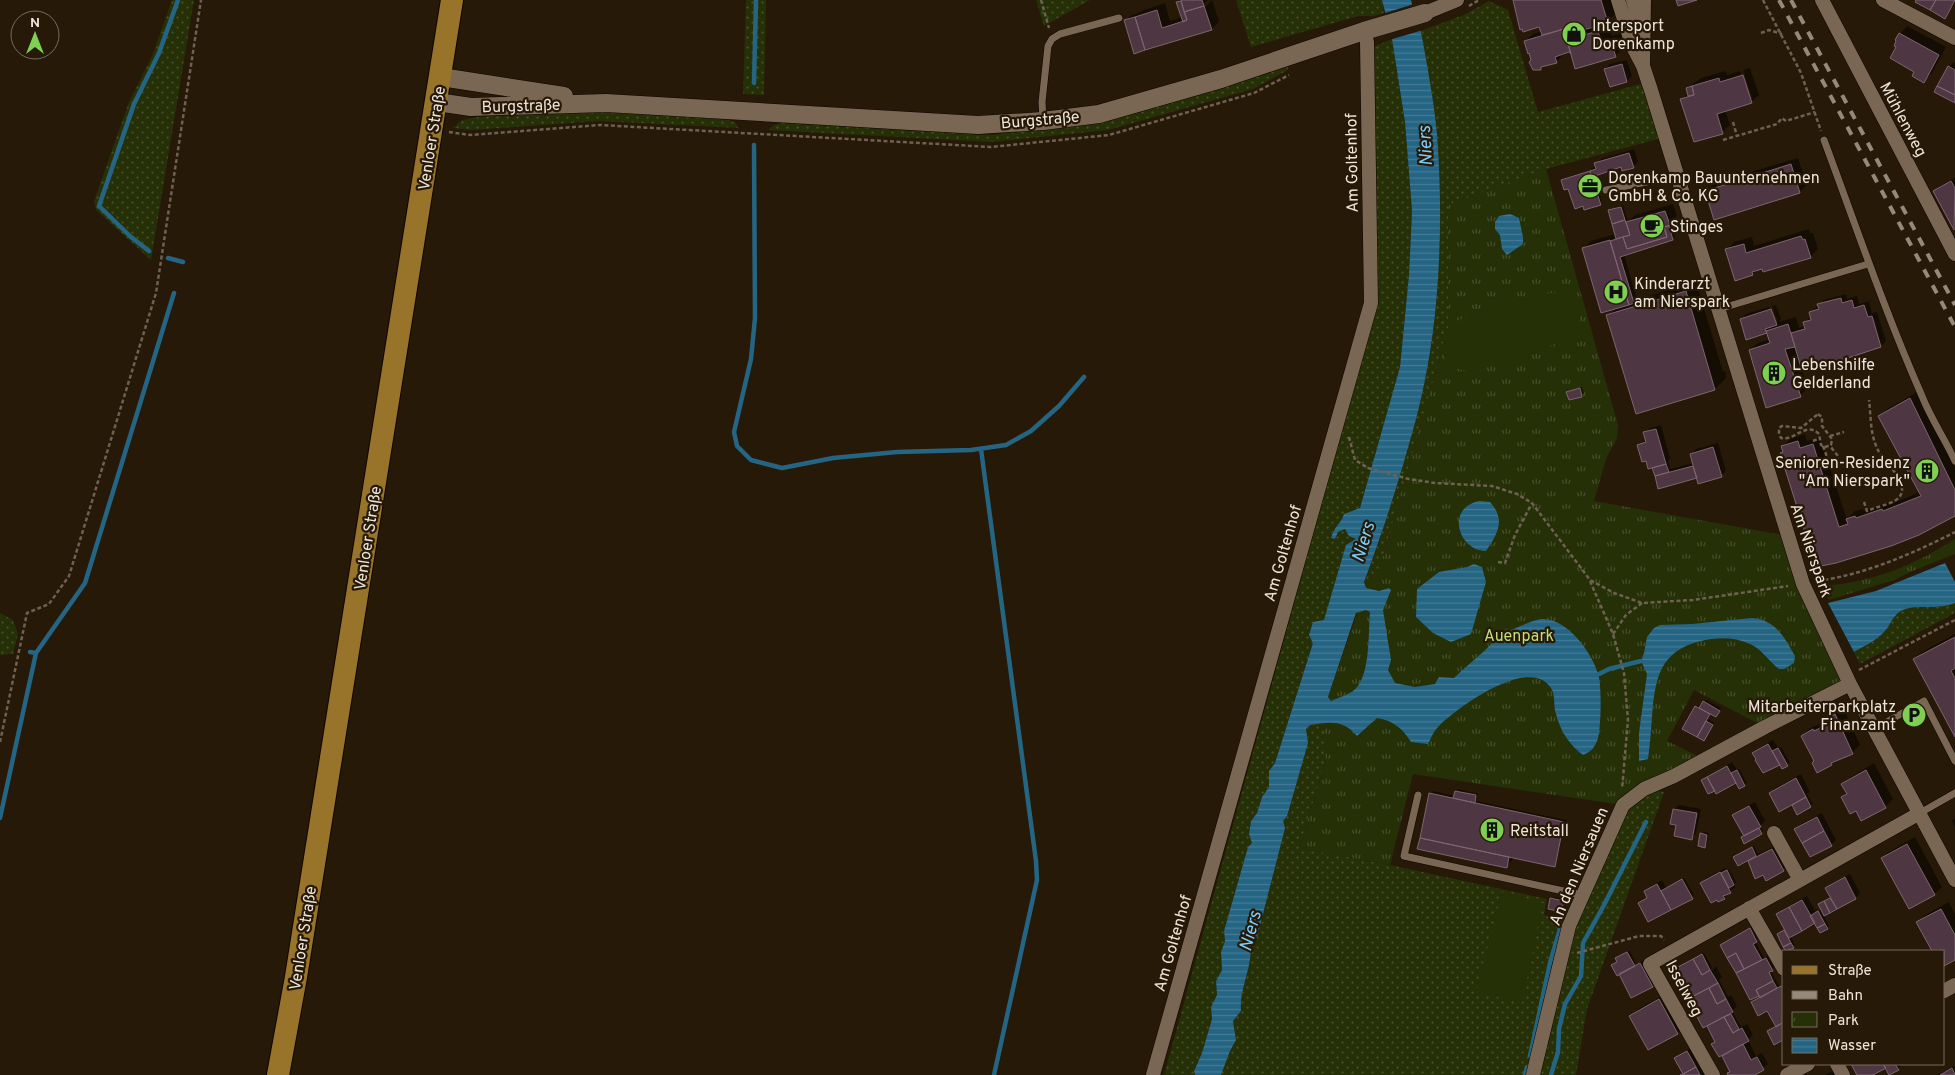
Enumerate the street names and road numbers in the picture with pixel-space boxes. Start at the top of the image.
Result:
street label: Mühlenweg [1874,79,1930,161]
street label: Venloer Straße [415,85,451,192]
street label: Burgstraße [481,96,561,118]
street label: Burgstraße [1000,108,1080,134]
street label: Am Goltenhof [1342,112,1364,213]
street label: Venloer Straße [351,485,387,592]
street label: Am Nierspark [1785,501,1836,600]
street label: Am Goltenhof [1261,502,1307,604]
street label: An den Niersauen [1546,804,1614,929]
street label: Venloer Straße [286,885,322,992]
street label: Am Goltenhof [1151,892,1197,994]
street label: Isselweg [1660,957,1706,1021]

